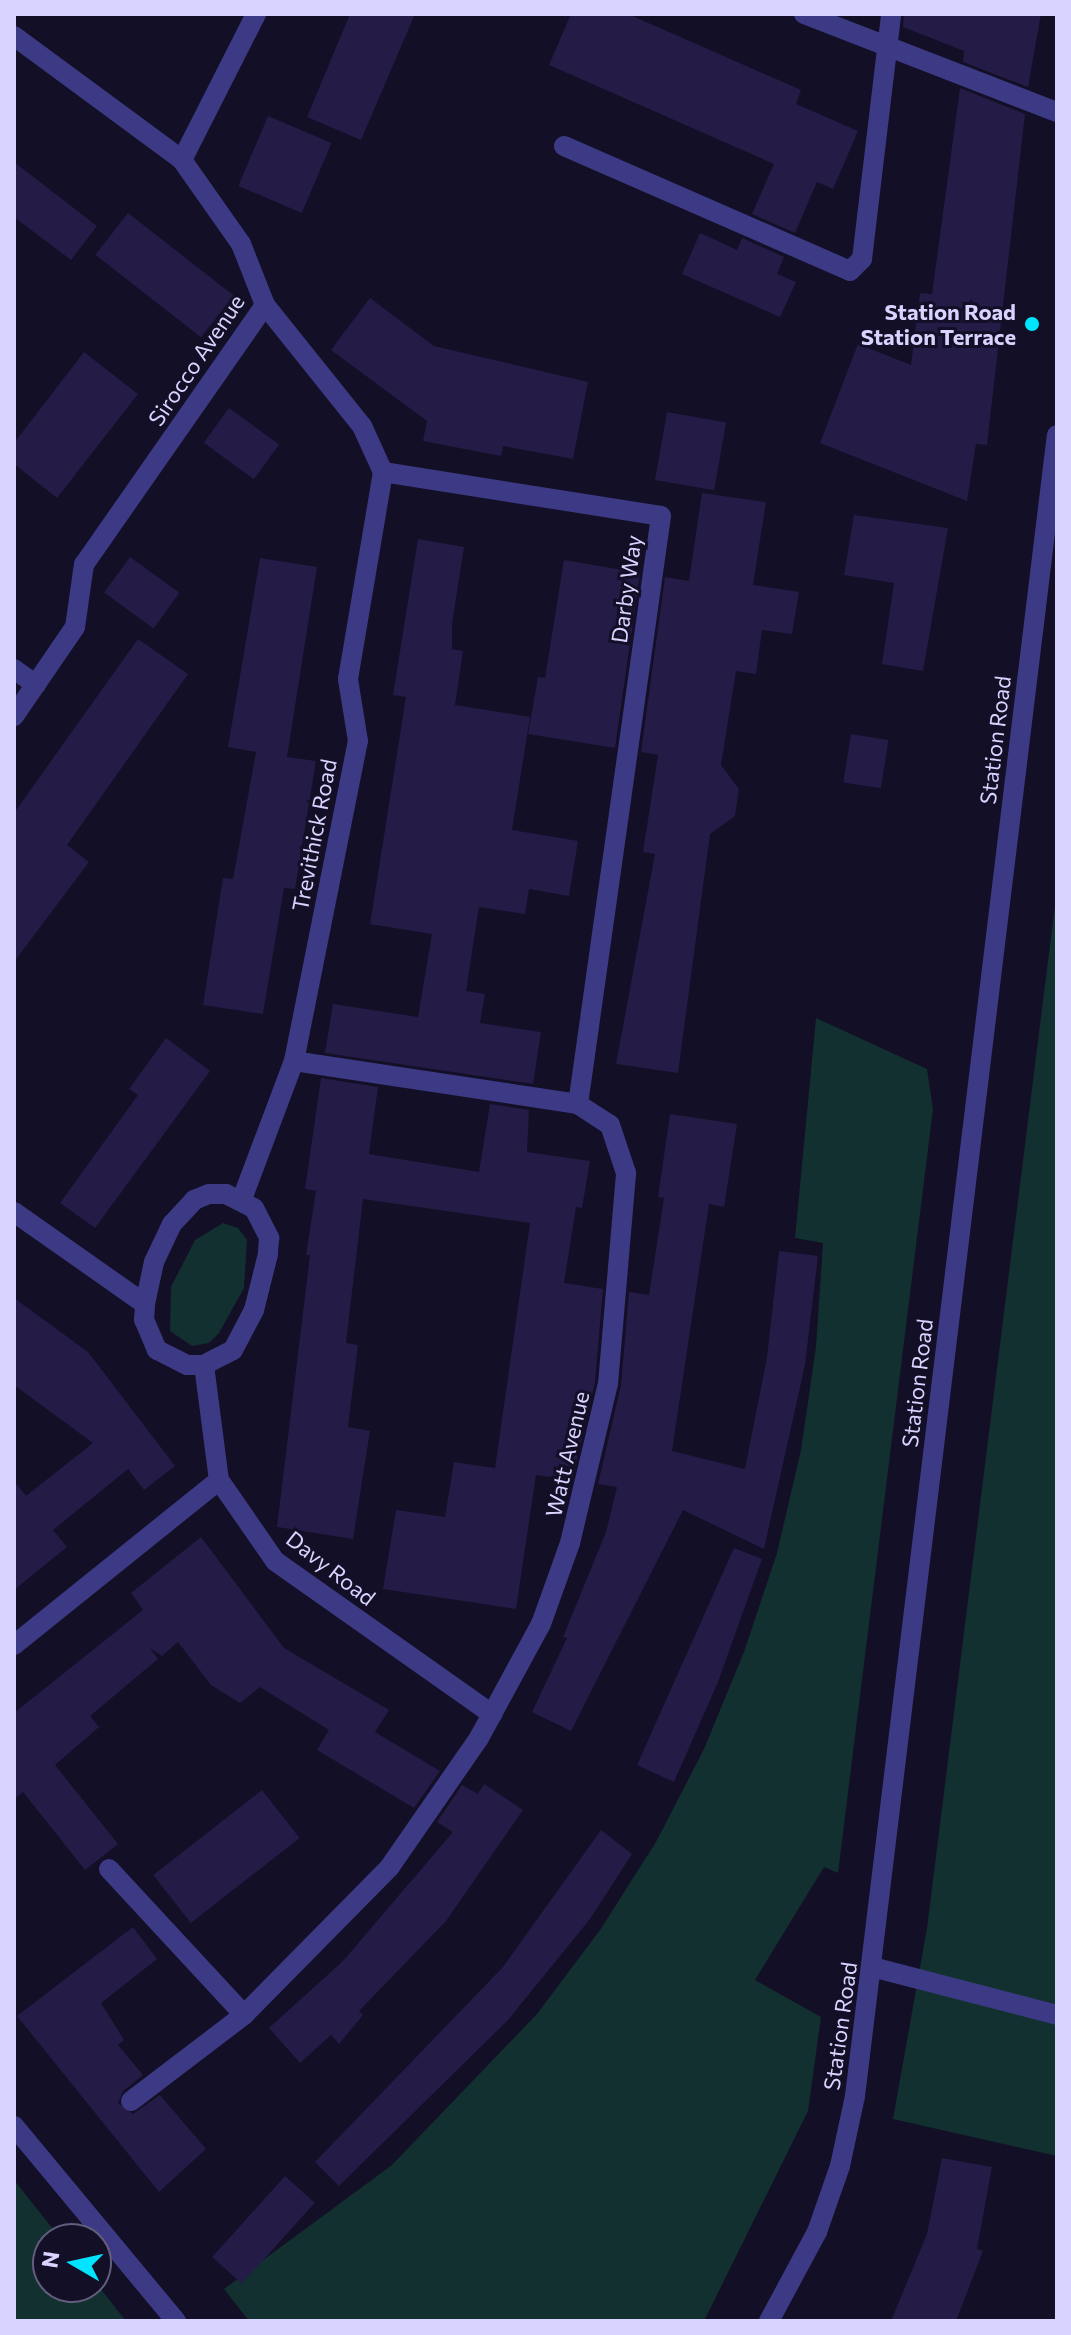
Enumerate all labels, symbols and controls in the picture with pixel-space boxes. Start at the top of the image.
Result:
street label: Sirocco Avenue [142,289,250,431]
place label: Station Road Station Terrace [861,298,1016,350]
marker: Station Road Station Terrace [1023,315,1041,333]
street label: Darby Way [605,533,647,645]
street label: Station Road [974,674,1016,806]
street label: Trevithick Road [286,757,342,913]
street label: Station Road [896,1317,938,1449]
street label: Watt Avenue [540,1388,594,1520]
street label: Davy Road [281,1525,381,1611]
street label: Station Road [818,1960,862,2092]
north arrow [32,2223,112,2303]
text: N [35,2249,64,2270]

